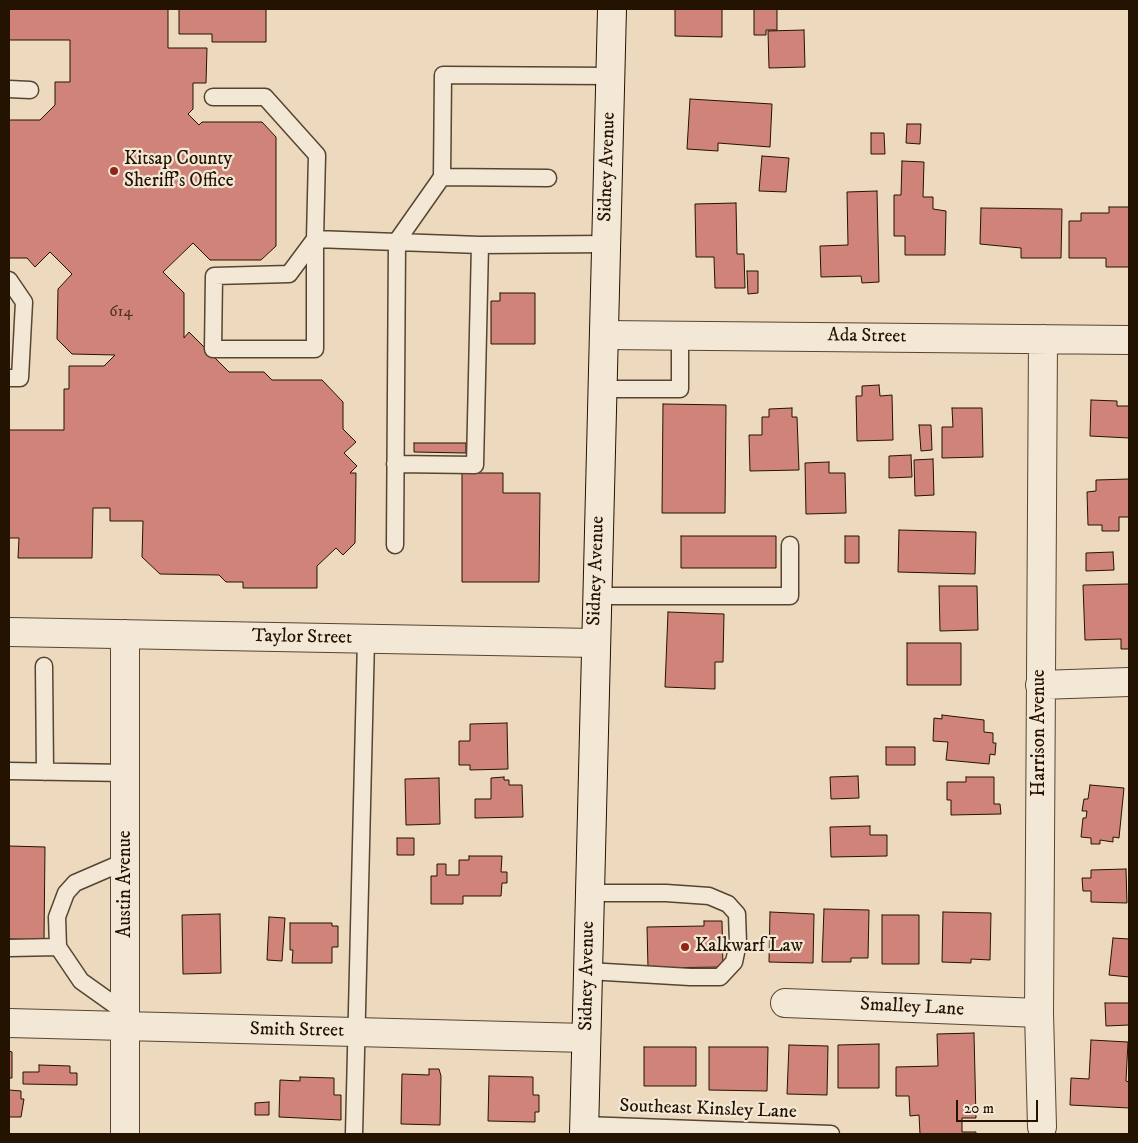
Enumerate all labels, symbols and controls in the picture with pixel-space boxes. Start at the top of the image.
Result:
street label: Sidney Avenue [595,112,621,222]
place label: Kitsap County Sheriff's Office [124,149,234,193]
marker: Kitsap County Sheriff's Office [108,165,120,177]
house number: 614 [109,303,133,323]
street label: Ada Street [827,325,907,349]
street label: Sidney Avenue [584,516,610,626]
street label: Taylor Street [252,626,352,650]
street label: Harrison Avenue [1029,669,1051,797]
street label: Austin Avenue [115,830,137,938]
street label: Sidney Avenue [576,921,600,1031]
place label: Kalkwarf Law [695,936,803,958]
marker: Kalkwarf Law [679,941,691,953]
street label: Smalley Lane [859,994,965,1022]
street label: Smith Street [250,1019,344,1043]
scale bar [958,1090,1040,1122]
street label: Southeast Kinsley Lane [619,1096,797,1124]
text: 20 m [964,1099,994,1118]

